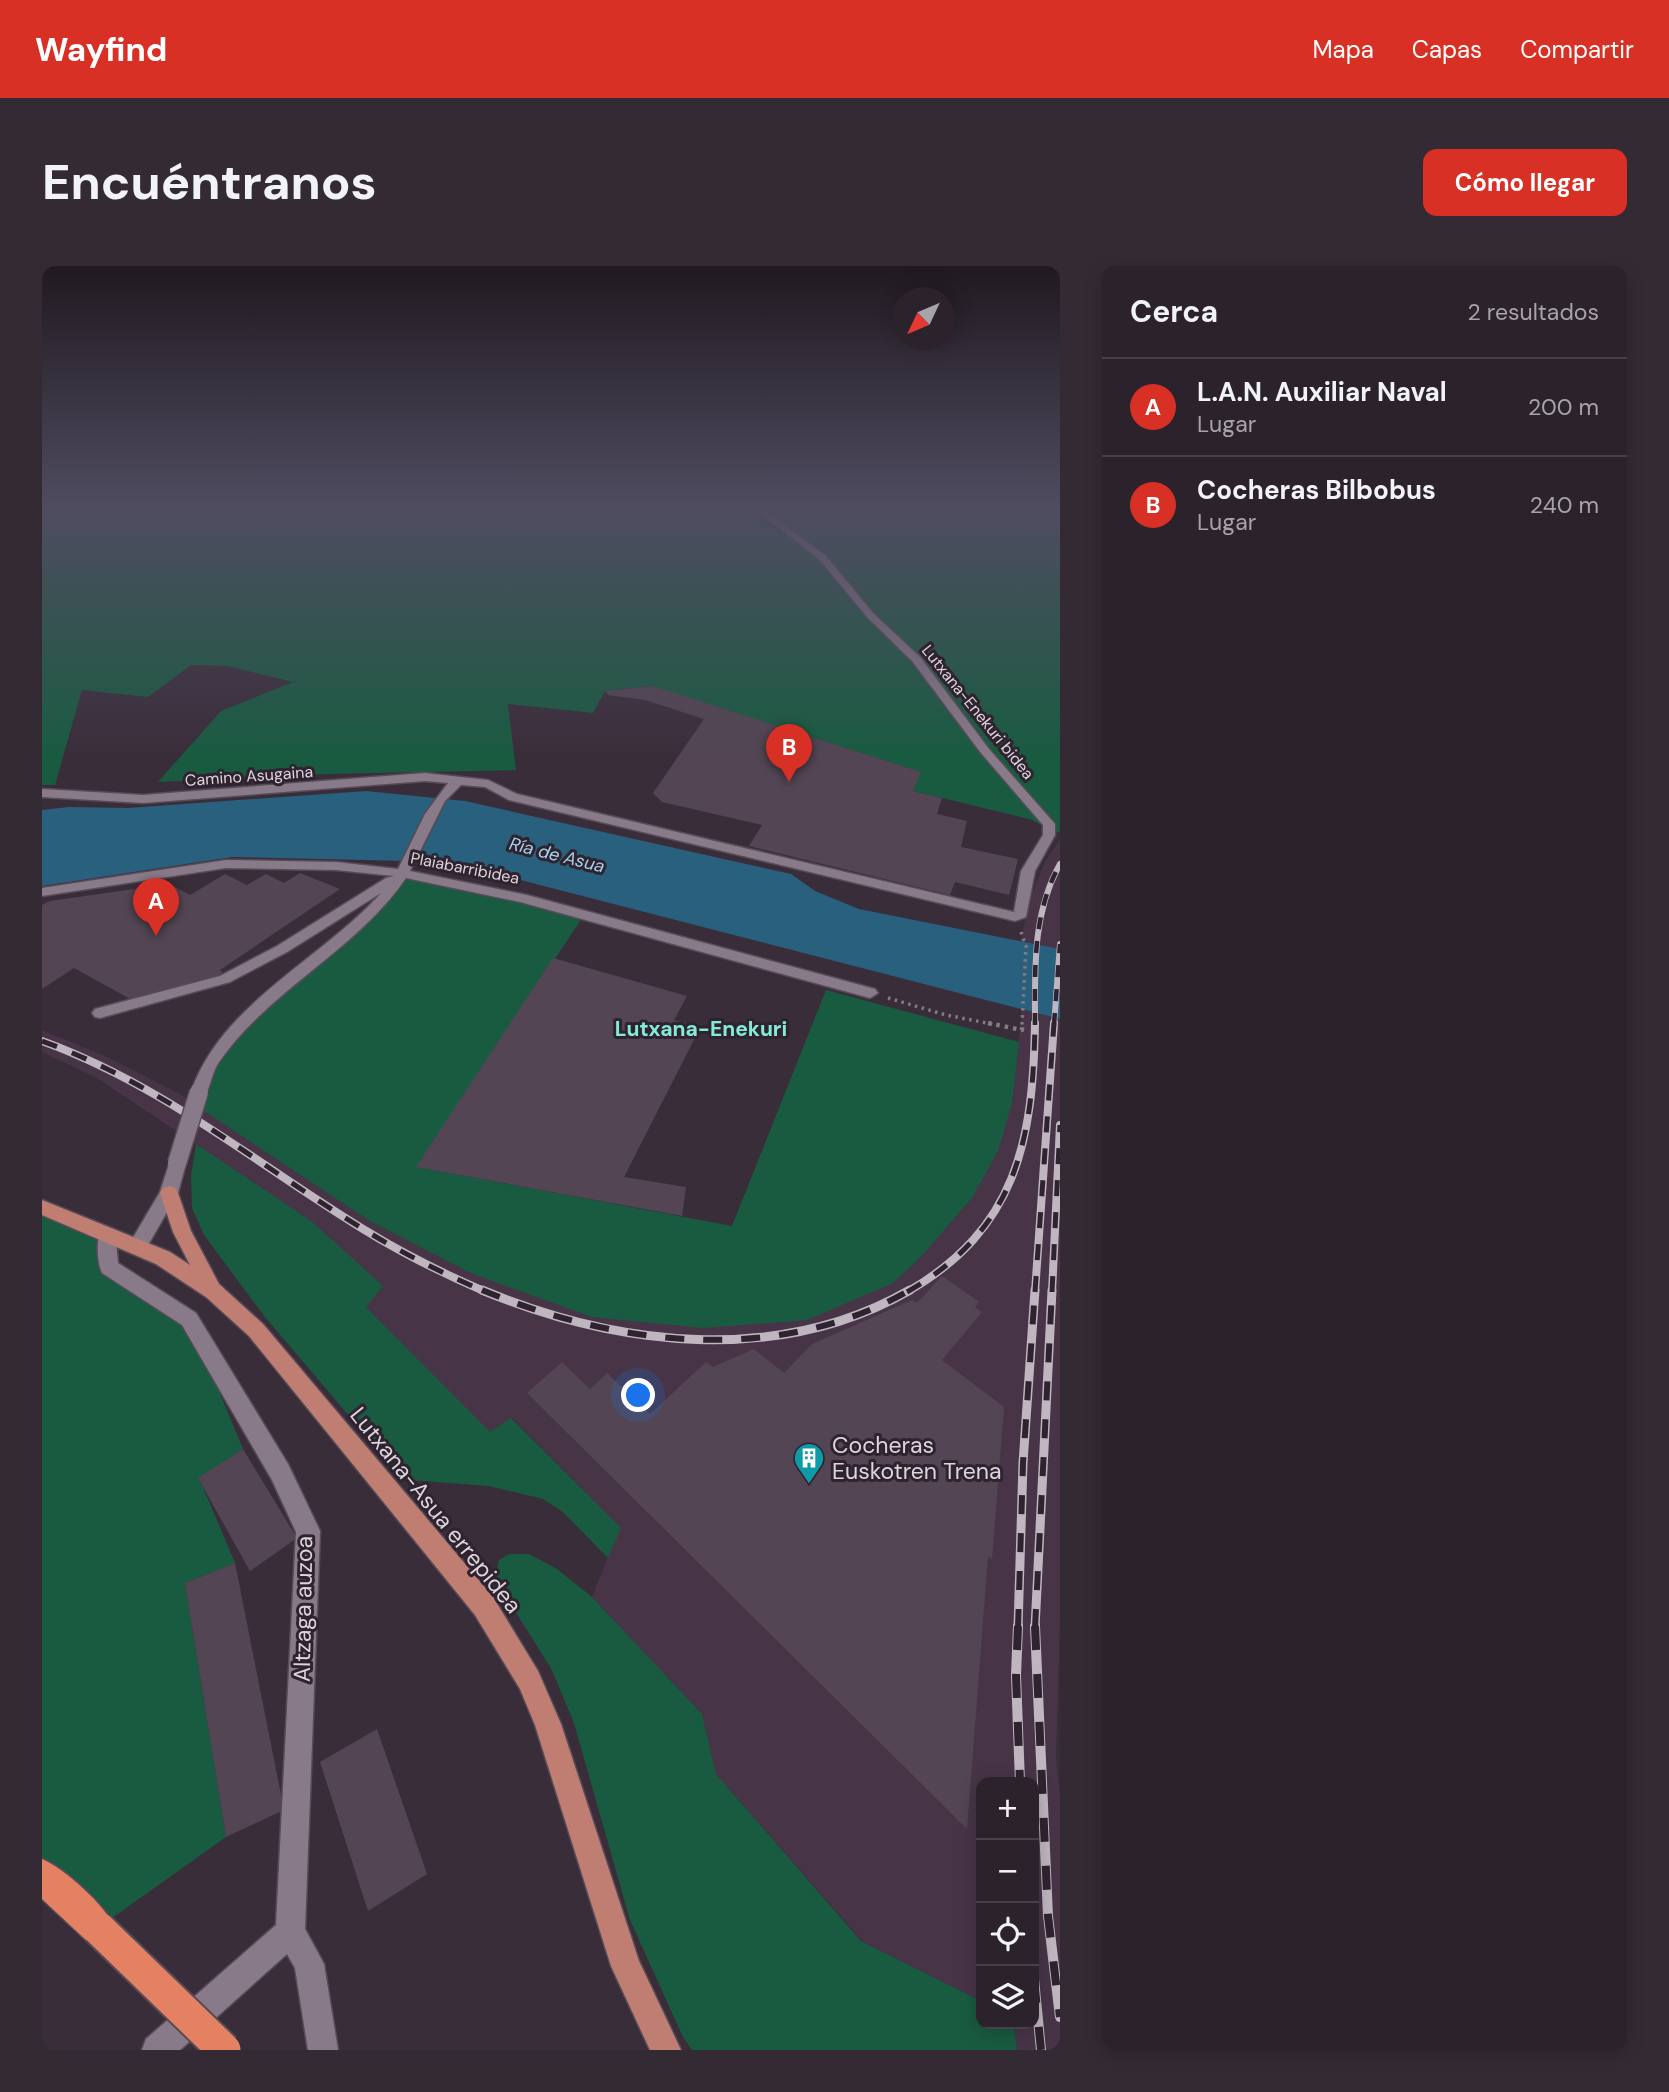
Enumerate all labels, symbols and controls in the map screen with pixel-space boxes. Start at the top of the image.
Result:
text: Wayfind [35,28,167,71]
text: Mapa [1312,34,1374,65]
text: Capas [1412,34,1482,65]
text: Compartir [1520,34,1634,65]
button: Cómo llegar [1423,149,1627,216]
text: Encuéntranos [42,150,377,214]
north arrow [892,287,955,350]
text: Cerca [1130,292,1218,331]
text: 2 resultados [1468,297,1599,327]
text: L.A.N. Auxiliar Naval [1197,375,1447,409]
text: A [1145,392,1161,422]
text: 200 m [1528,392,1599,422]
text: Lugar [1197,409,1256,439]
text: Cocheras Bilbobus [1197,473,1436,507]
text: B [1146,490,1160,520]
text: 240 m [1530,490,1599,520]
text: Lugar [1197,507,1256,537]
street label: Lutxana-Enekuri bidea [917,640,1039,784]
pin: B [766,724,812,782]
street label: Camino Asugaina [184,761,314,791]
water label: Ría de Asua [507,832,607,878]
street label: Plaiabarribidea [409,847,521,889]
pin: A [133,878,179,936]
district label: Lutxana-Enekuri [615,1015,787,1043]
your location [621,1378,655,1412]
street label: Lutxana-Asua errepidea [344,1401,528,1619]
place label: Cocheras Euskotren Trena [832,1430,1002,1486]
building icon: Cocheras Euskotren Trena [792,1441,826,1485]
street label: Altzaga auzoa [287,1536,319,1682]
map controls [976,1777,1039,2029]
button: + [976,1777,1039,1840]
button: − [976,1840,1039,1903]
button: locate [976,1903,1039,1966]
button: layers [976,1966,1039,2029]

